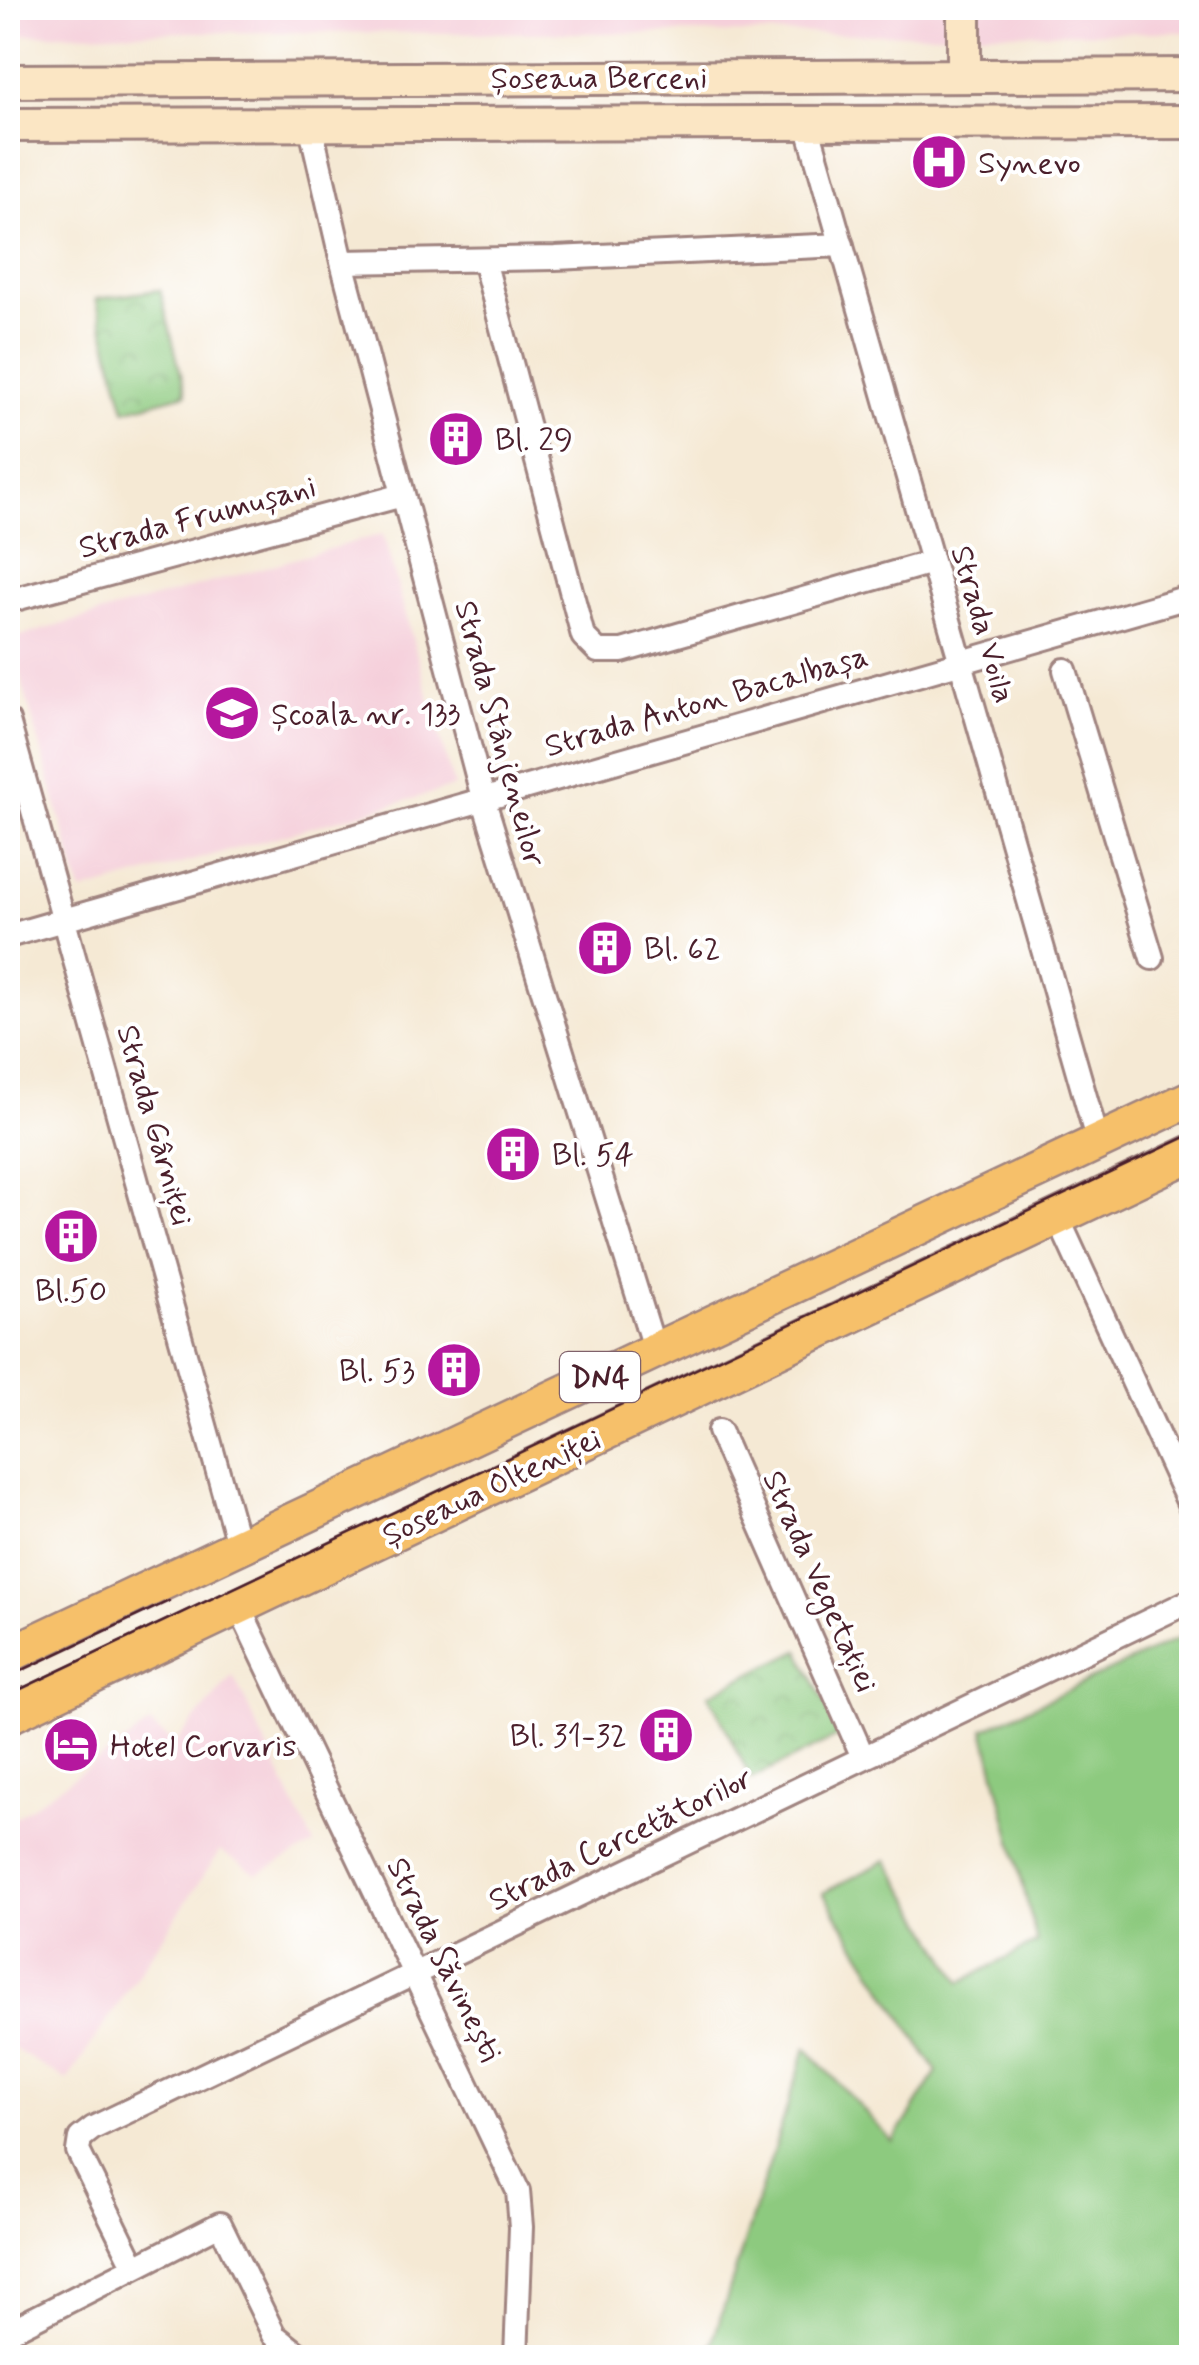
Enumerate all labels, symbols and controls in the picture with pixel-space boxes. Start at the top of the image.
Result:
street label: Șoseaua Berceni [491,58,707,100]
hospital icon: Synevo [909,132,969,192]
place label: Synevo [978,143,1081,185]
building icon: Bl. 29 [426,409,486,469]
place label: Bl. 29 [495,420,573,462]
street label: Strada Frumușani [74,466,321,570]
street label: Strada Voila [940,541,1025,708]
street label: Strada Stânjeneilor [443,596,555,872]
street label: Strada Anton Bacalbașa [540,636,873,768]
school or university icon: Școala nr. 133 [202,683,262,743]
place label: Școala nr. 133 [271,694,461,736]
building icon: Bl. 62 [575,918,635,978]
place label: Bl. 62 [644,929,721,971]
street label: Strada Gârniței [105,1020,203,1231]
building icon: Bl. 54 [483,1124,543,1184]
place label: Bl. 54 [552,1135,634,1177]
building icon: Bl.50 [41,1206,101,1266]
place label: Bl.50 [35,1271,107,1313]
building icon: Bl. 53 [424,1340,484,1400]
place label: Bl. 53 [339,1351,415,1393]
road number: DN4 [560,1352,640,1402]
street label: Șoseaua Olteniței [376,1419,608,1557]
street label: Strada Vegetației [750,1464,887,1700]
building icon: Bl. 31-32 [636,1705,696,1765]
hotel icon: Hotel Corvaris [41,1715,101,1775]
place label: Bl. 31-32 [510,1716,627,1758]
place label: Hotel Corvaris [110,1726,297,1768]
street label: Strada Cercetătorilor [482,1758,760,1922]
street label: Strada Săvinești [376,1851,511,2069]

